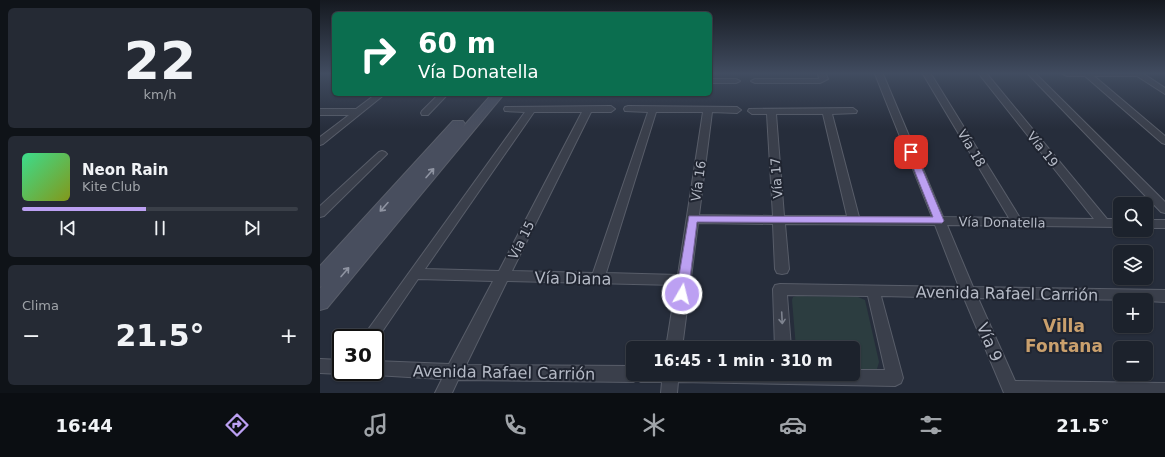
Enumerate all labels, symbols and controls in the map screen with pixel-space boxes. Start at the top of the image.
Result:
text: 60 m [418,27,496,60]
icon: right [352,28,404,80]
text: 22 [124,31,196,91]
text: Vía Donatella [418,61,539,82]
text: km/h [144,87,176,102]
street label: Vía 18 [955,127,989,170]
street label: Vía 19 [1024,129,1061,170]
pin [894,135,928,169]
icon: arrive [900,141,922,163]
street label: Vía 17 [768,157,785,199]
street label: Vía 16 [688,160,709,202]
text: Neon Rain [82,161,168,179]
one-way arrow [425,169,434,179]
text: Kite Club [82,179,141,194]
map controls [1113,197,1153,381]
button: search [1113,197,1153,237]
one-way arrow [380,202,389,212]
street label: Vía Donatella [958,214,1046,231]
icon: previous [57,217,79,239]
icon: pause [149,217,171,239]
icon: next [241,217,263,239]
street label: Vía 15 [505,218,537,262]
button: layers [1113,245,1153,285]
one-way arrow [341,267,350,277]
street label: Vía Diana [534,268,612,289]
position arrow [661,273,703,315]
street label: Avenida Rafael Carrión [916,282,1098,305]
button: + [1113,293,1153,333]
text: Clima [22,298,59,313]
one-way arrow [778,311,785,324]
district label: Villa Fontana [1025,316,1103,356]
text: 21.5° [115,318,205,353]
street label: Vía 9 [973,320,1006,365]
text: − [22,323,40,348]
text: + [280,323,298,348]
speed limit sign: 30 [332,329,384,381]
button: − [1113,341,1153,381]
text: 16:45 · 1 min · 310 m [653,352,833,370]
street label: Avenida Rafael Carrión [413,361,595,384]
icon: directions [223,411,251,439]
icon: music [362,411,390,439]
icon: phone [501,411,529,439]
icon: climate [640,411,668,439]
icon: car [779,411,807,439]
icon: filters [917,411,945,439]
text: 16:44 [55,415,113,436]
text: 21.5° [1056,415,1110,436]

